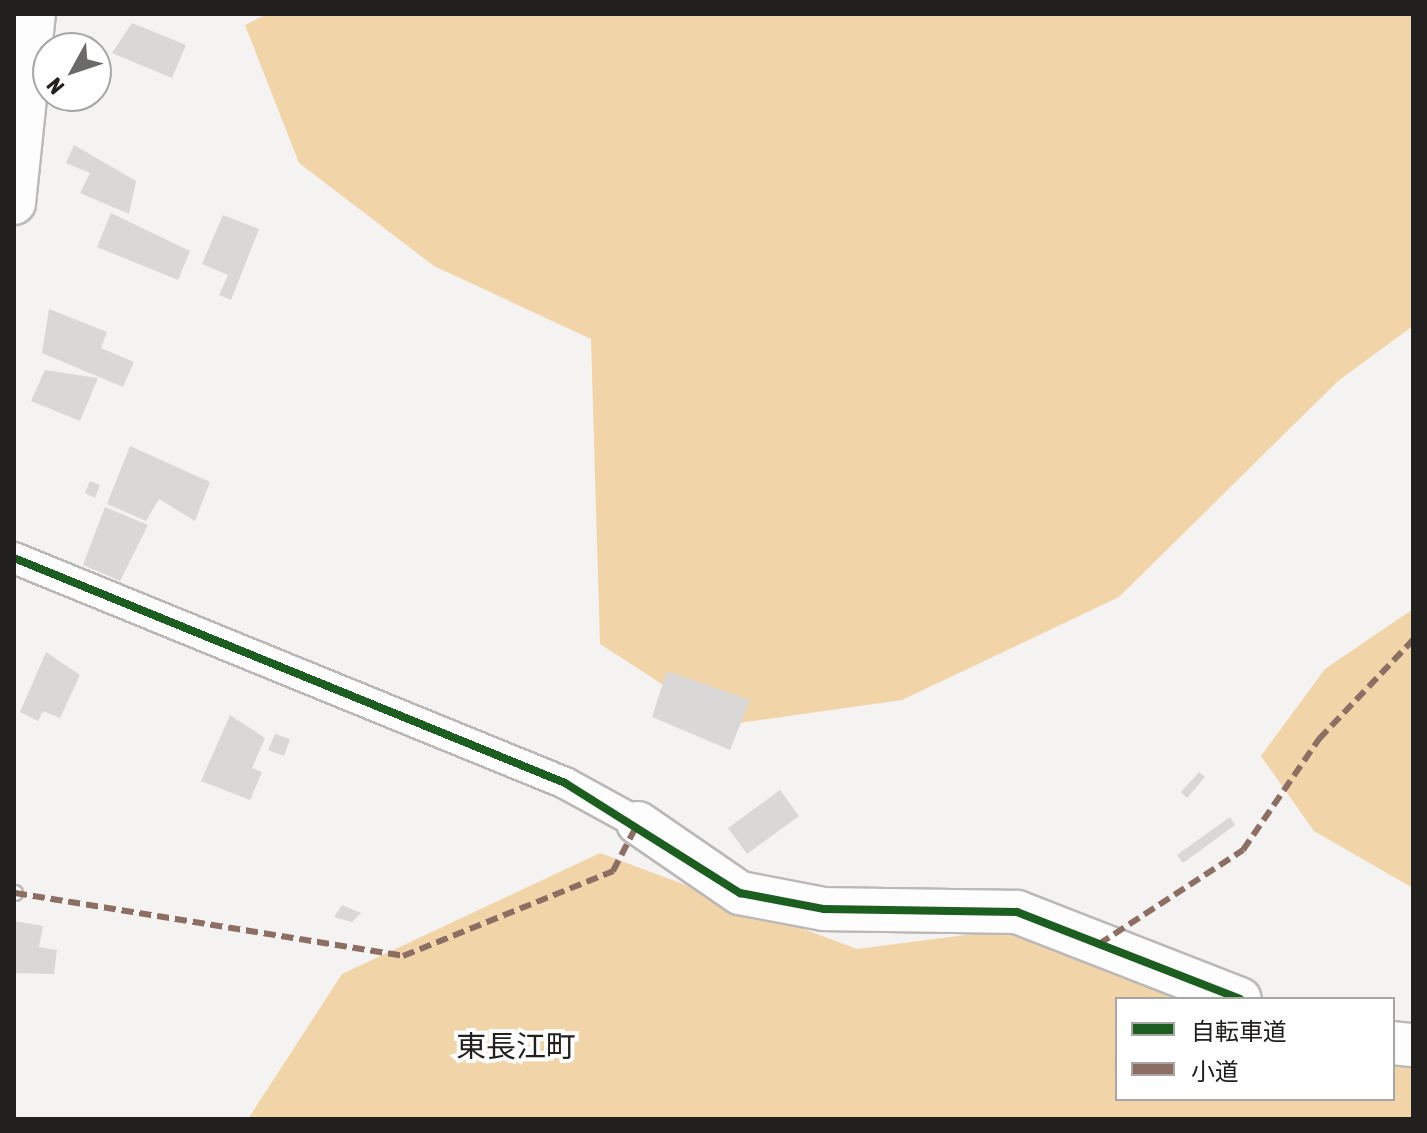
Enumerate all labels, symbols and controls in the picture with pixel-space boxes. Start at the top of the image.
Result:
north arrow [32,32,112,112]
text: N [41,73,69,99]
legend [1115,997,1395,1101]
text: 自転車道 [1191,1018,1287,1045]
district label: 東長江町 [456,1028,576,1064]
text: 小道 [1191,1058,1239,1085]

